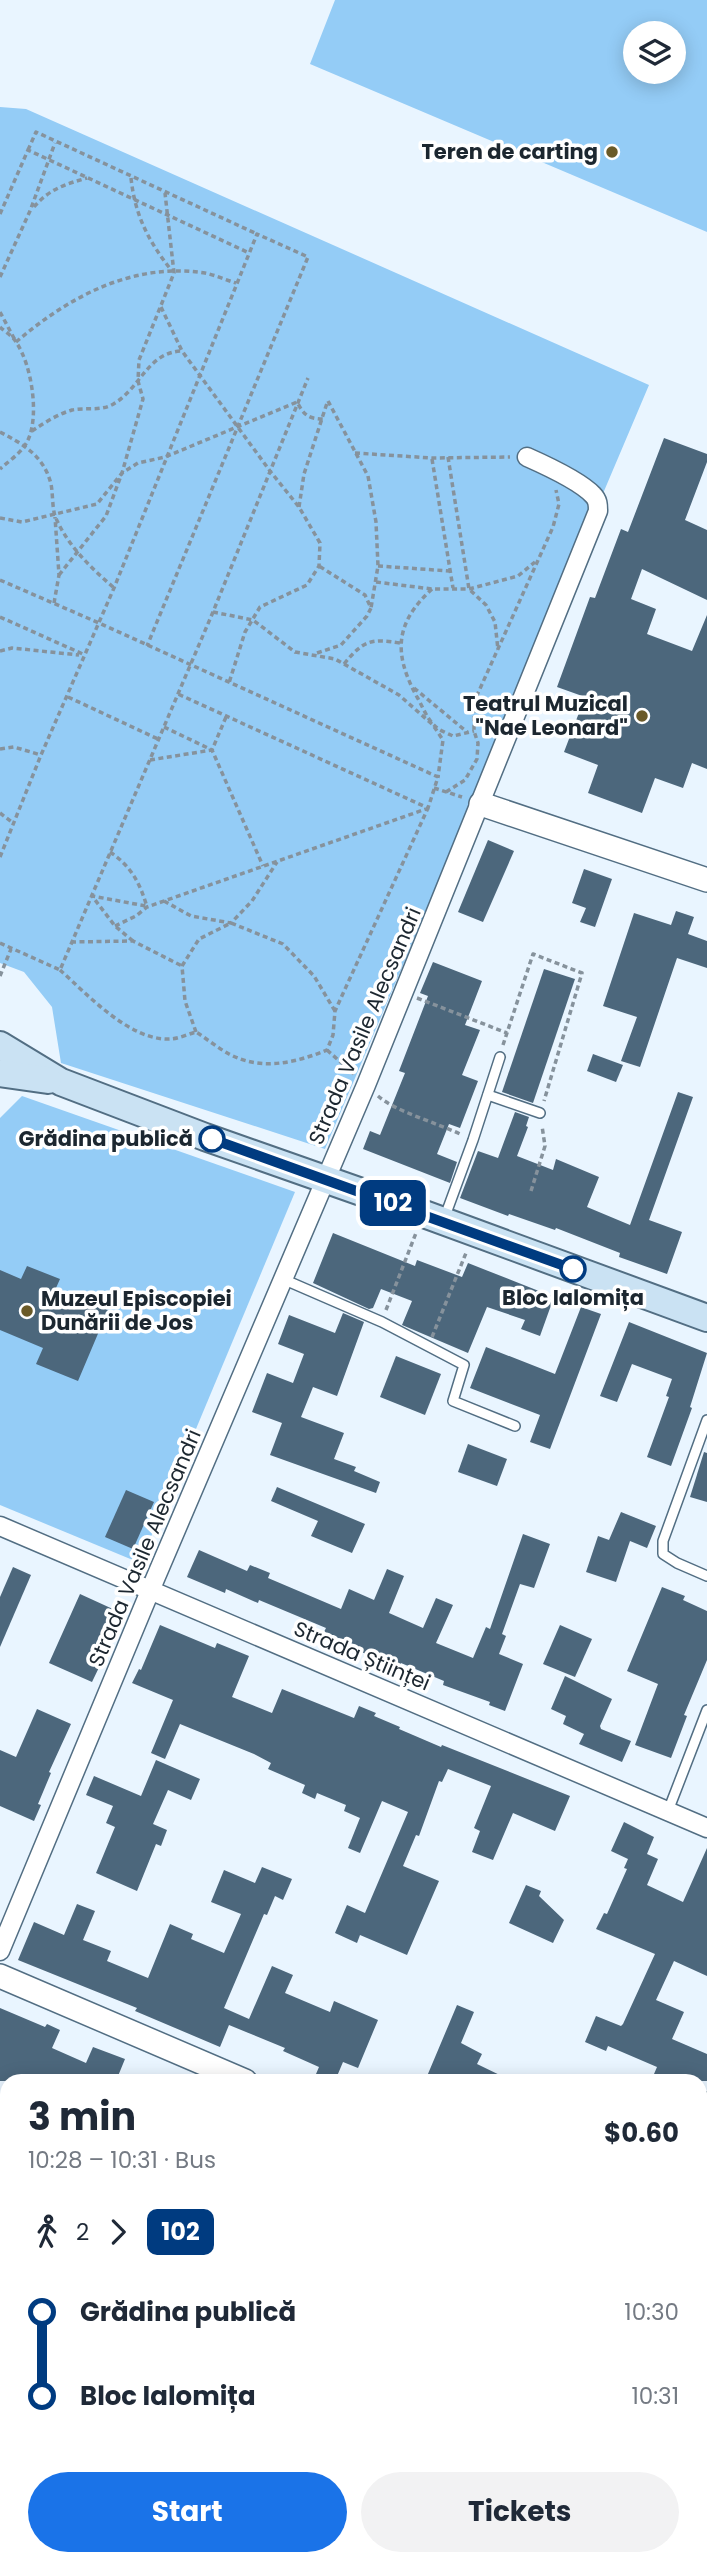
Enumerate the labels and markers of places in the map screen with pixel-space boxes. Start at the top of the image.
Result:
place label: Teren de carting [421,137,598,166]
marker: Teren de carting [604,144,620,160]
place label: Teatrul Muzical "Nae Leonard" [463,689,628,742]
marker: Teatrul Muzical "Nae Leonard" [634,708,650,724]
place label: Grădina publică [18,1124,193,1153]
marker: Grădina publică [199,1126,225,1152]
marker: Bloc Ialomița [560,1256,586,1282]
place label: Bloc Ialomița [502,1283,644,1312]
place label: Muzeul Episcopiei Dunării de Jos [41,1284,232,1337]
marker: Muzeul Episcopiei Dunării de Jos [19,1303,35,1319]

